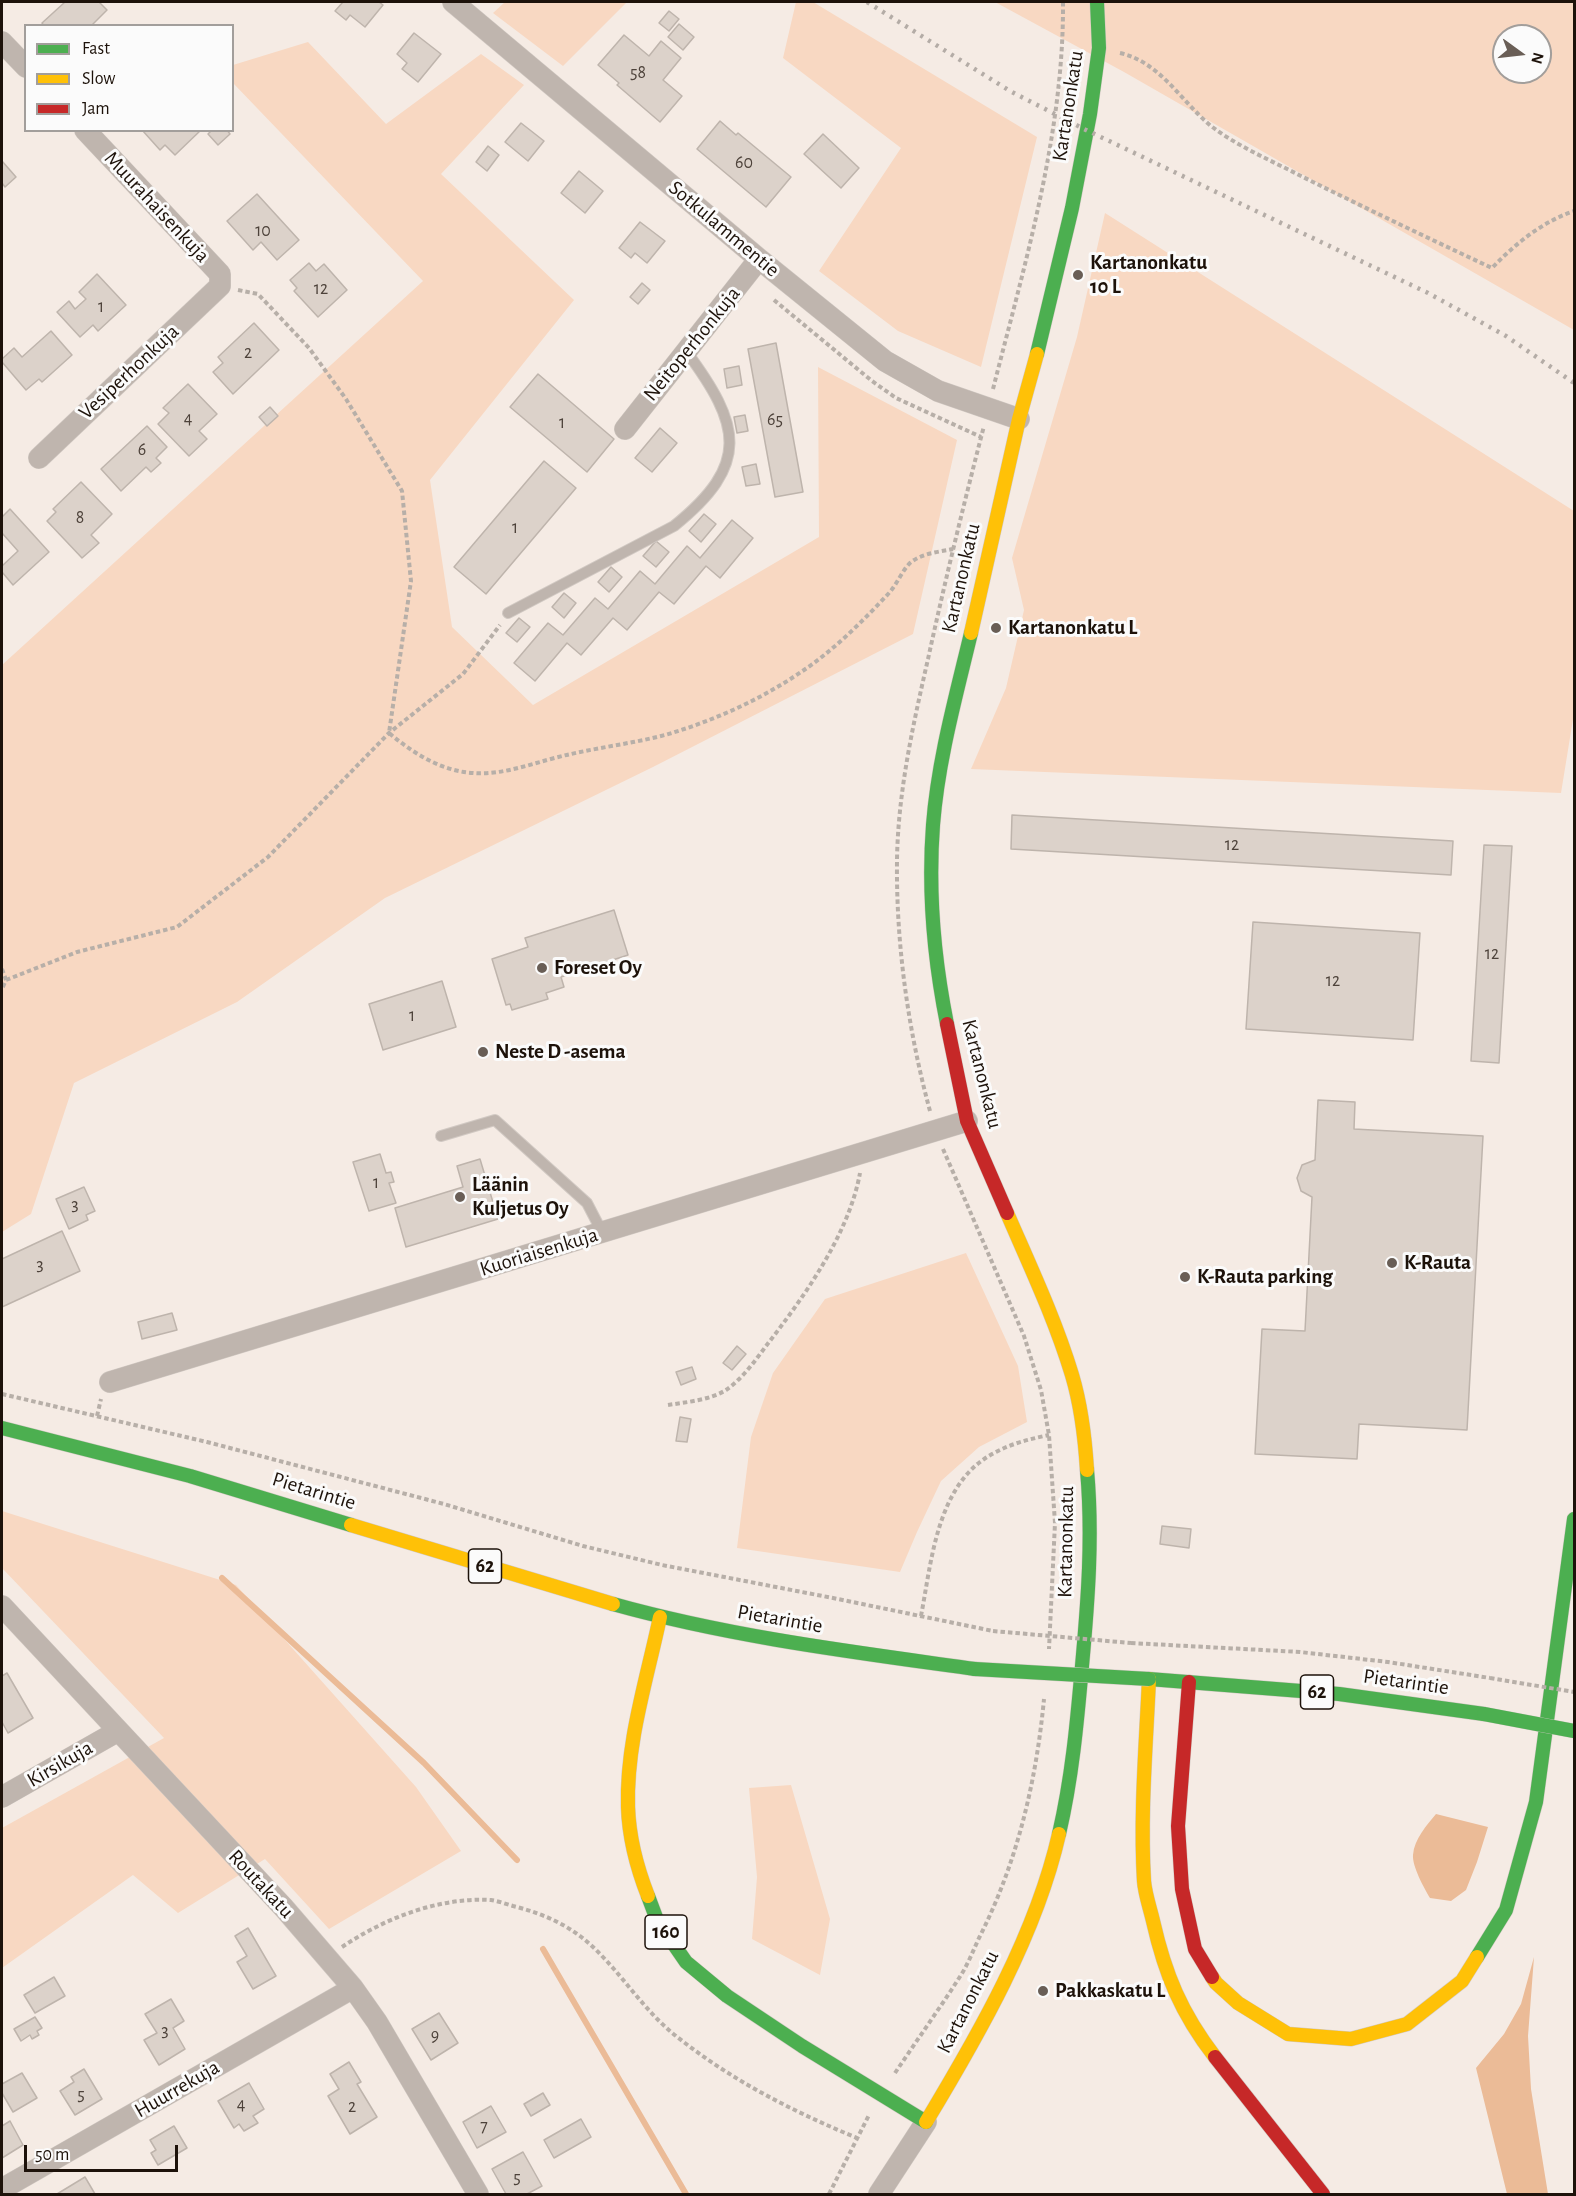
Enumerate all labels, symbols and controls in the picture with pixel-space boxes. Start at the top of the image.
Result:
legend [24,24,234,132]
north arrow [1492,24,1552,84]
text: Fast [82,40,110,58]
street label: Kartanonkatu [1047,49,1089,163]
text: N [1528,51,1547,66]
house number: 58 [630,62,646,84]
text: Slow [82,70,115,88]
text: Jam [82,100,110,118]
street label: Muurahaisenkuja [99,146,215,268]
house number: 60 [735,152,753,174]
street label: Sotkulammentie [663,175,785,283]
house number: 10 [255,220,271,242]
place label: Kartanonkatu 10 L [1090,250,1207,300]
marker: Kartanonkatu 10 L [1071,268,1085,282]
house number: 12 [314,278,328,300]
street label: Neitoperhonkuja [638,282,746,406]
house number: 1 [98,296,104,318]
street label: Vesiperhonkuja [74,319,184,425]
house number: 2 [244,342,252,364]
house number: 4 [184,408,192,430]
house number: 65 [767,409,783,431]
house number: 1 [559,412,565,434]
house number: 6 [138,439,146,461]
house number: 8 [76,507,84,529]
house number: 1 [512,517,518,539]
street label: Kartanonkatu [936,521,986,635]
place label: Kartanonkatu L [1008,615,1137,641]
marker: Kartanonkatu L [989,621,1003,635]
house number: 12 [1225,834,1239,856]
house number: 12 [1485,943,1499,965]
place label: Foreset Oy [554,955,642,981]
marker: Foreset Oy [535,961,549,975]
house number: 12 [1326,970,1340,992]
house number: 1 [409,1005,415,1027]
street label: Kartanonkatu [956,1017,1008,1131]
place label: Neste D -asema [495,1039,626,1065]
marker: Neste D -asema [476,1045,490,1059]
house number: 1 [373,1172,379,1194]
place label: Läänin Kuljetus Oy [472,1172,569,1222]
marker: Läänin Kuljetus Oy [453,1190,467,1204]
house number: 3 [71,1194,79,1216]
street label: Kuoriaisenkuja [477,1222,601,1282]
place label: K-Rauta [1404,1250,1471,1276]
house number: 3 [36,1254,44,1276]
marker: K-Rauta [1385,1256,1399,1270]
place label: K-Rauta parking [1197,1264,1333,1290]
marker: K-Rauta parking [1178,1270,1192,1284]
street label: Pietarintie [269,1466,359,1516]
street label: Kartanonkatu [1052,1486,1080,1598]
road number: 62 [468,1549,502,1583]
street label: Pietarintie [735,1599,825,1639]
street label: Pietarintie [1362,1664,1450,1700]
road number: 62 [1300,1675,1334,1709]
street label: Kirsikuja [23,1735,97,1793]
street label: Routakatu [223,1844,299,1924]
road number: 160 [645,1915,687,1949]
street label: Kartanonkatu [931,1946,1005,2058]
place label: Pakkaskatu L [1055,1978,1165,2004]
marker: Pakkaskatu L [1036,1984,1050,1998]
house number: 3 [161,2020,169,2042]
house number: 9 [431,2025,439,2047]
street label: Huurrekuja [130,2055,224,2123]
house number: 5 [77,2084,85,2106]
house number: 4 [237,2094,245,2116]
house number: 2 [348,2096,356,2118]
house number: 7 [480,2116,488,2138]
scale bar [27,2133,182,2171]
text: 50 m [35,2146,69,2164]
house number: 5 [513,2167,521,2189]

